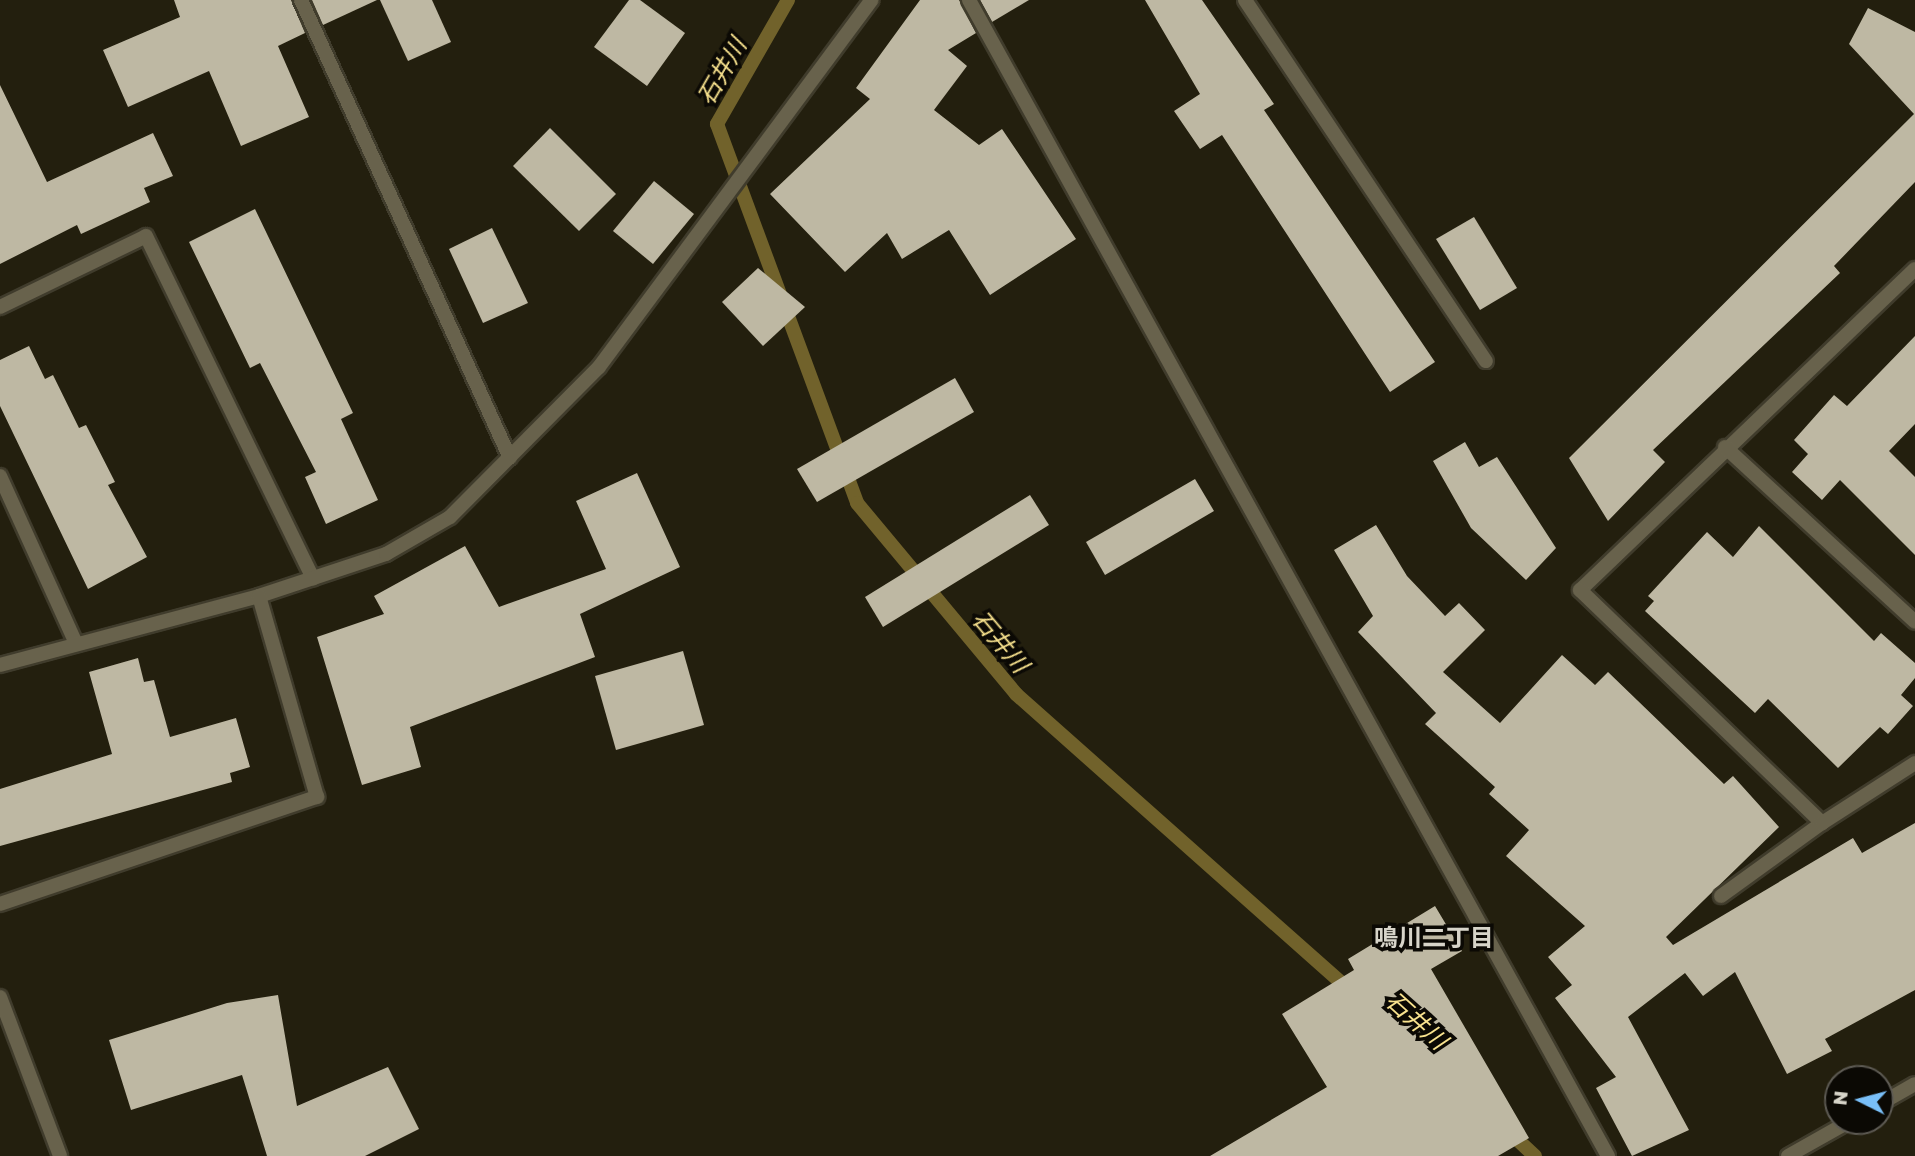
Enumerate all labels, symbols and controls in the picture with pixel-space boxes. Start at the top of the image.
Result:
water label: 石井川 [691,33,751,109]
water label: 石井川 [967,604,1035,678]
district label: 鳴川二丁目 [1374,923,1494,951]
water label: 石井川 [1381,985,1453,1055]
north arrow [1824,1065,1894,1135]
text: N [1827,1090,1852,1106]

